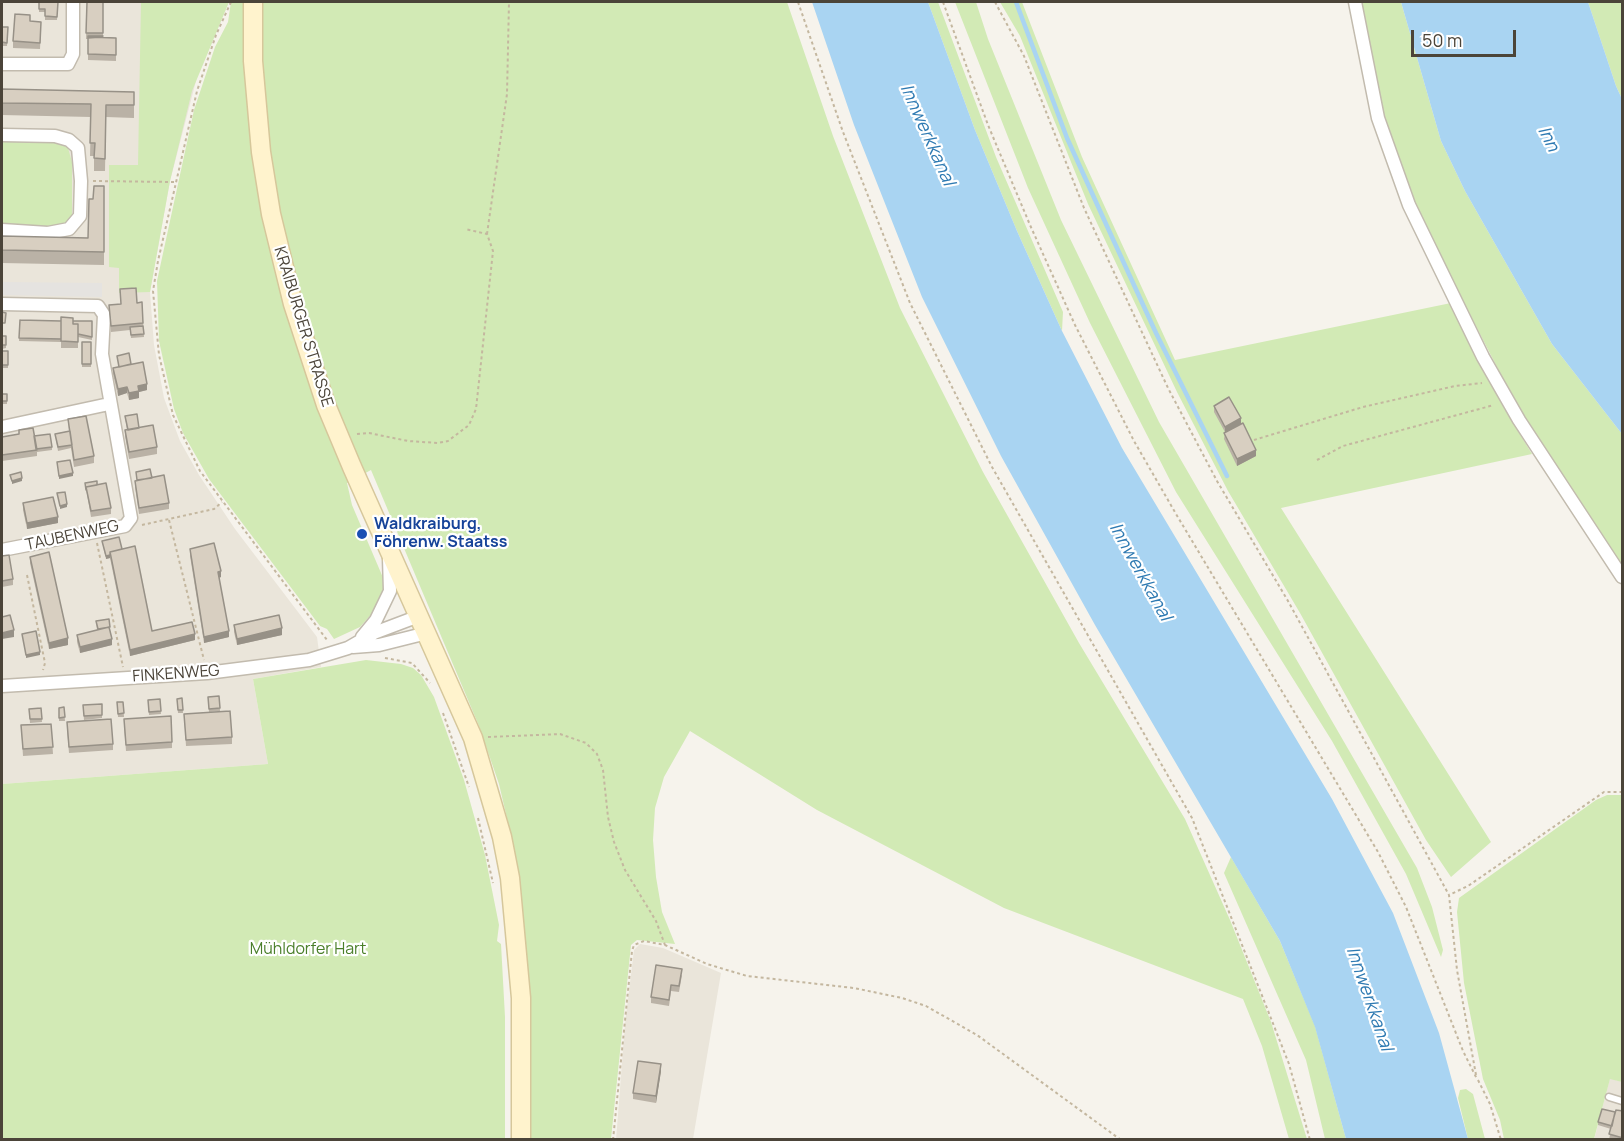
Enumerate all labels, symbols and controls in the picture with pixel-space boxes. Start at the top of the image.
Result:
scale bar [1414,18,1519,56]
text: 50 m [1422,28,1462,52]
water label: Innwerkkanal [895,81,959,189]
water label: Inn [1533,123,1563,155]
street label: KRAIBURGER STRASSE [269,244,337,410]
place label: Waldkraiburg, Föhrenw. Staatss [374,515,507,553]
street label: TAUBENWEG [24,517,120,555]
water label: Innwerkkanal [1104,519,1176,625]
marker: Waldkraiburg, Föhrenw. Staatss [355,527,369,541]
street label: FINKENWEG [132,661,220,687]
park label: Mühldorfer Hart [250,940,366,960]
water label: Innwerkkanal [1341,944,1397,1054]

